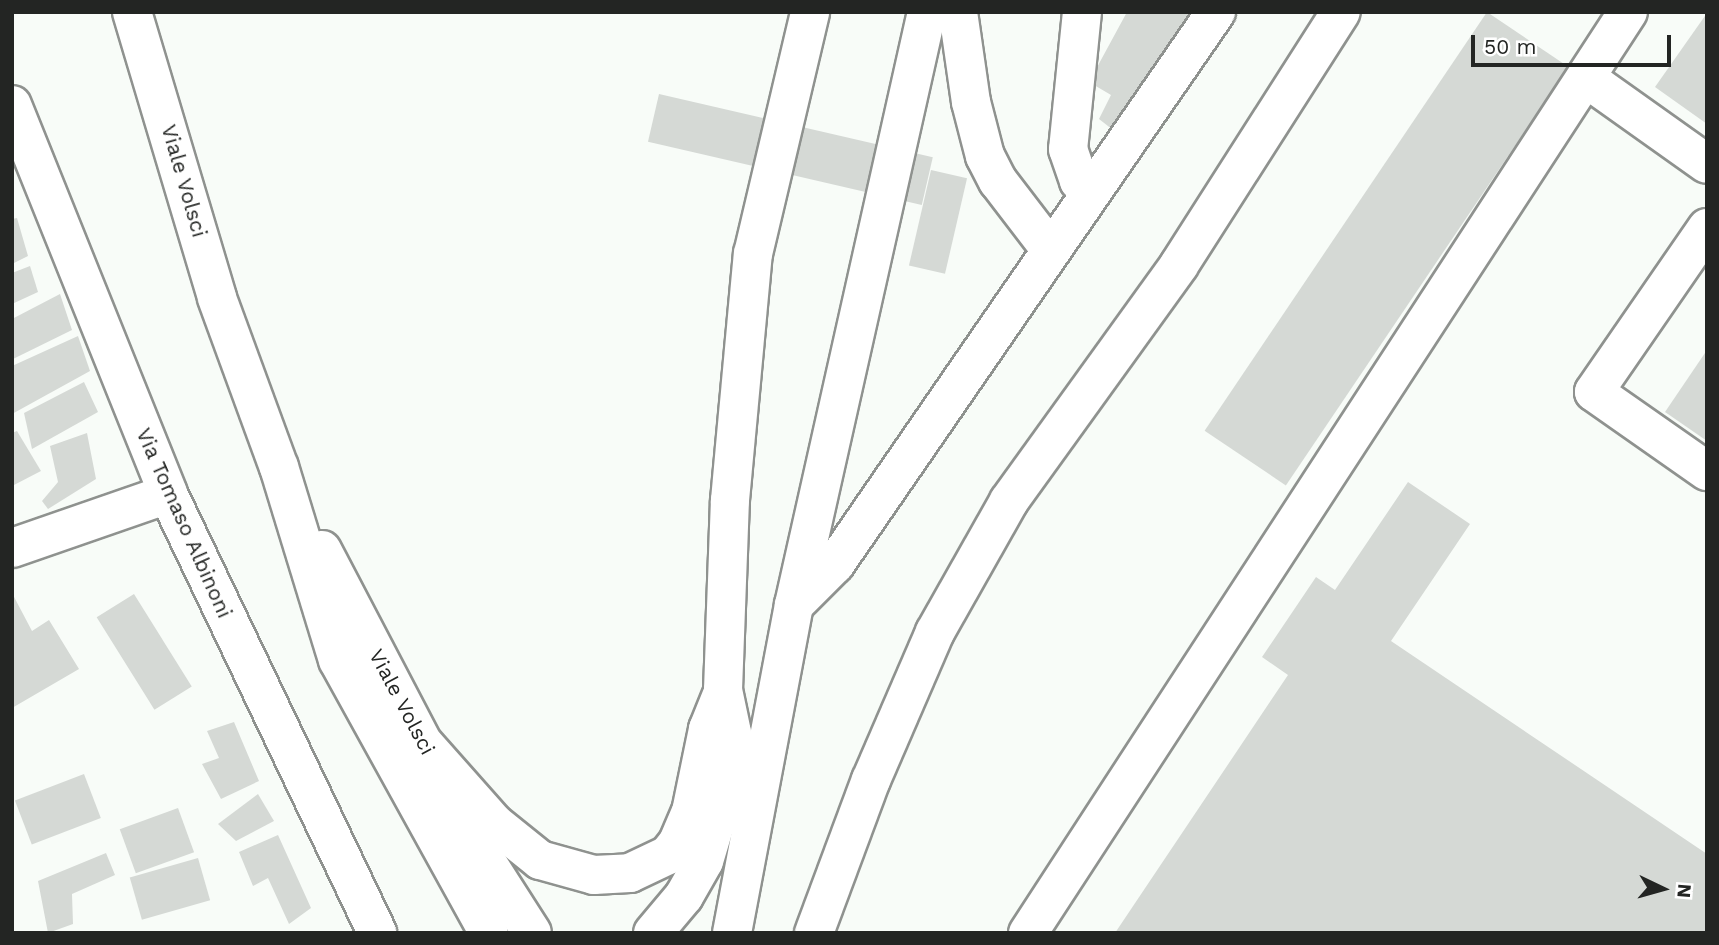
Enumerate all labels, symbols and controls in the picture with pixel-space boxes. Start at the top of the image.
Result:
scale bar [1474,21,1674,65]
text: 50 m [1484,34,1536,59]
street label: Viale Volsci [156,121,212,241]
street label: Via Tomaso Albinoni [130,423,238,623]
street label: Viale Volsci [363,644,441,760]
north arrow [1628,854,1698,924]
text: N [1672,883,1696,899]

